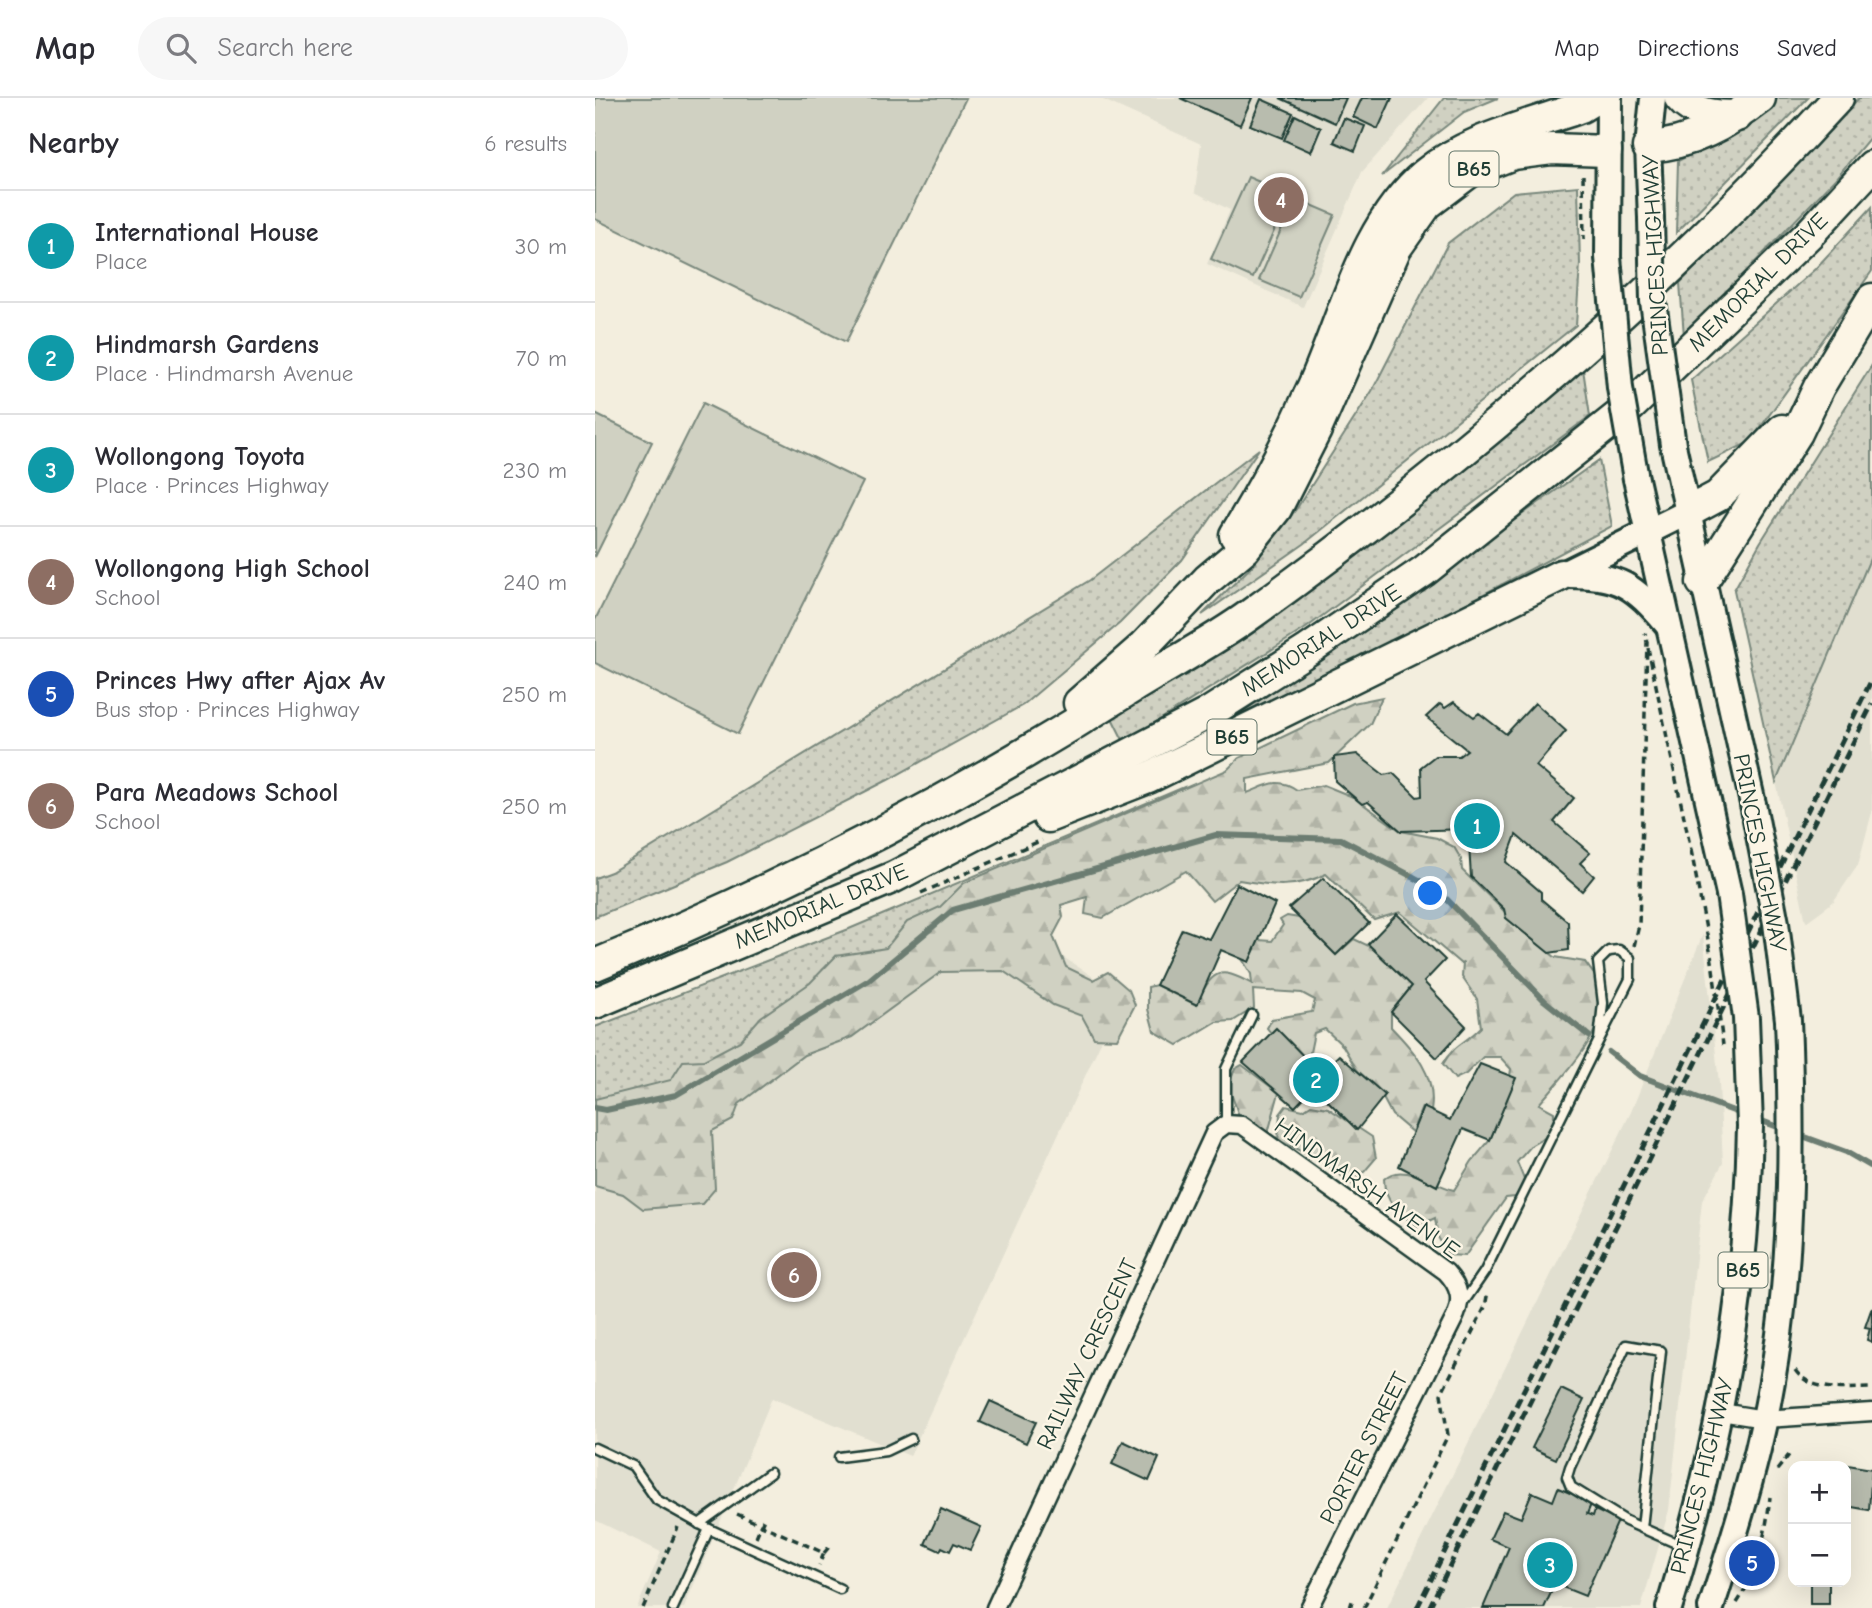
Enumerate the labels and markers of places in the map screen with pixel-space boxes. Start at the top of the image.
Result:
pin: 4 [1258,174,1304,226]
pin: 1 [1454,800,1500,852]
pin: 2 [1293,1054,1339,1106]
pin: 6 [771,1249,817,1301]
pin: 5 [1729,1537,1775,1589]
pin: 3 [1527,1539,1573,1591]

